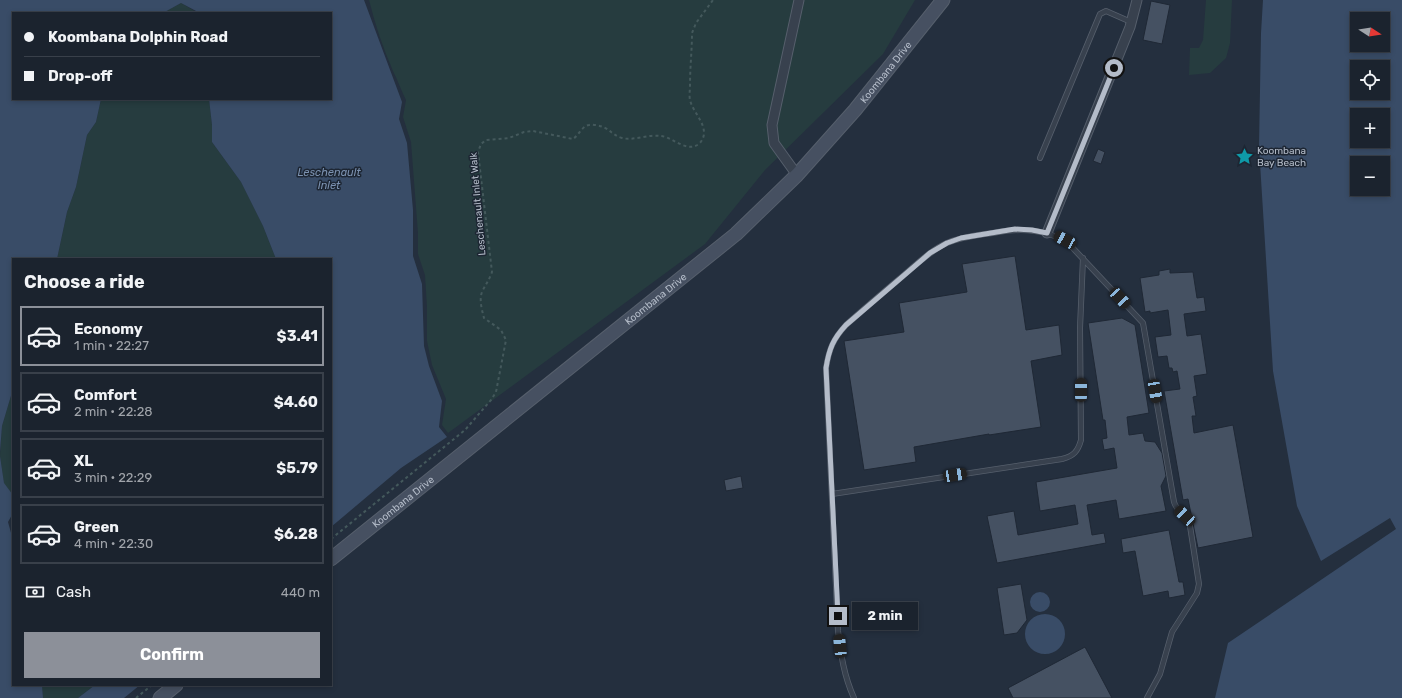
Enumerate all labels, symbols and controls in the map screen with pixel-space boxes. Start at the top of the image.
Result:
north arrow [1350,12,1390,52]
map controls [1350,12,1390,196]
text: Koombana Dolphin Road [48,28,228,46]
street label: Koombana Drive [858,39,915,106]
route start [1105,59,1123,77]
button: locate [1350,60,1390,100]
text: Drop-off [48,67,112,85]
button: + [1350,108,1390,148]
place label: Koombana Bay Beach [1257,145,1306,169]
place icon: Koombana Bay Beach [1234,146,1254,166]
street label: Leschenault Inlet Walk [467,151,488,256]
button: − [1350,156,1390,196]
water label: Leschenault Inlet [297,166,361,192]
car [1052,229,1078,251]
text: Choose a ride [24,271,145,293]
street label: Koombana Drive [623,271,690,328]
car [1107,285,1133,311]
icon: car [26,318,62,354]
text: Economy [74,320,143,338]
text: $3.41 [277,327,318,345]
text: 1 min · 22:27 [74,338,149,353]
car [1075,378,1087,402]
car [1147,378,1163,404]
icon: car [26,384,62,420]
text: Comfort [74,386,137,404]
text: $4.60 [274,393,318,411]
text: 2 min · 22:28 [74,404,153,419]
icon: car [26,450,62,486]
text: XL [74,452,93,470]
text: $5.79 [276,459,318,477]
car [942,467,968,483]
text: 3 min · 22:29 [74,470,152,485]
street label: Koombana Drive [370,474,437,531]
car [1172,503,1198,529]
icon: car [26,516,62,552]
text: Green [74,518,119,536]
text: $6.28 [274,525,318,543]
text: 4 min · 22:30 [74,536,153,551]
icon: cash [24,581,46,603]
text: Cash [56,583,91,601]
text: 440 m [281,585,320,600]
callout: 2 min [852,602,918,630]
route end [829,607,847,625]
text: 2 min [867,608,903,623]
button: Confirm [24,632,320,678]
car [833,633,847,659]

